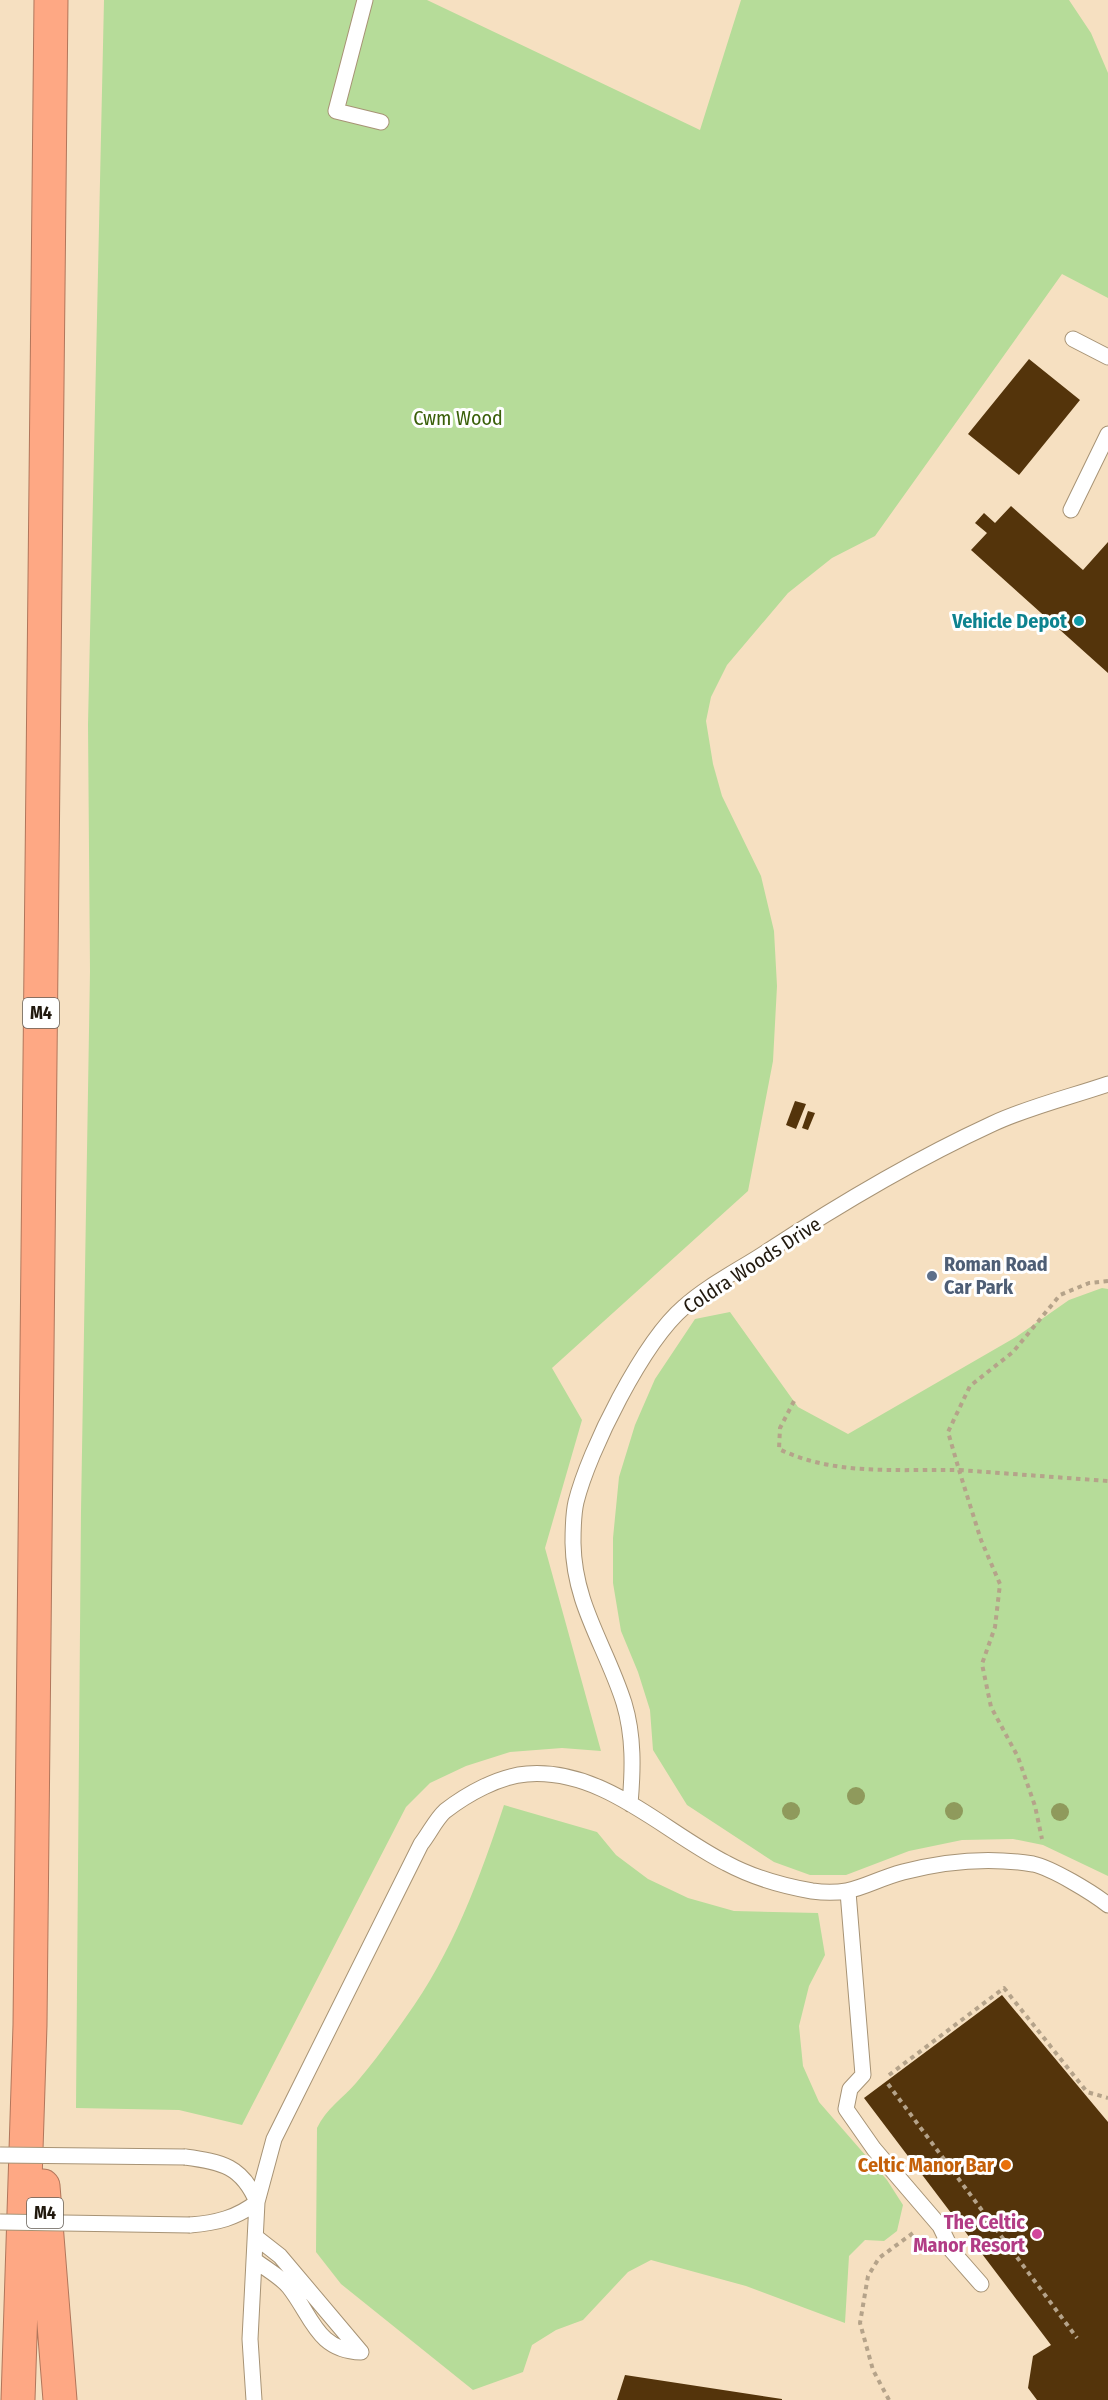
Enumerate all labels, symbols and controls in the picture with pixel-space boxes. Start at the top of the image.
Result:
park label: Cwm Wood [413,406,503,430]
place label: Vehicle Depot [951,609,1068,633]
marker: Vehicle Depot [1072,614,1086,628]
road number: M4 [23,998,59,1028]
street label: Coldra Woods Drive [679,1212,825,1318]
place label: Roman Road Car Park [944,1252,1048,1299]
marker: Roman Road Car Park [925,1269,939,1283]
place label: Celtic Manor Bar [858,2153,995,2177]
marker: Celtic Manor Bar [999,2158,1013,2172]
road number: M4 [27,2198,63,2228]
place label: The Celtic Manor Resort [913,2210,1026,2257]
marker: The Celtic Manor Resort [1030,2227,1044,2241]

